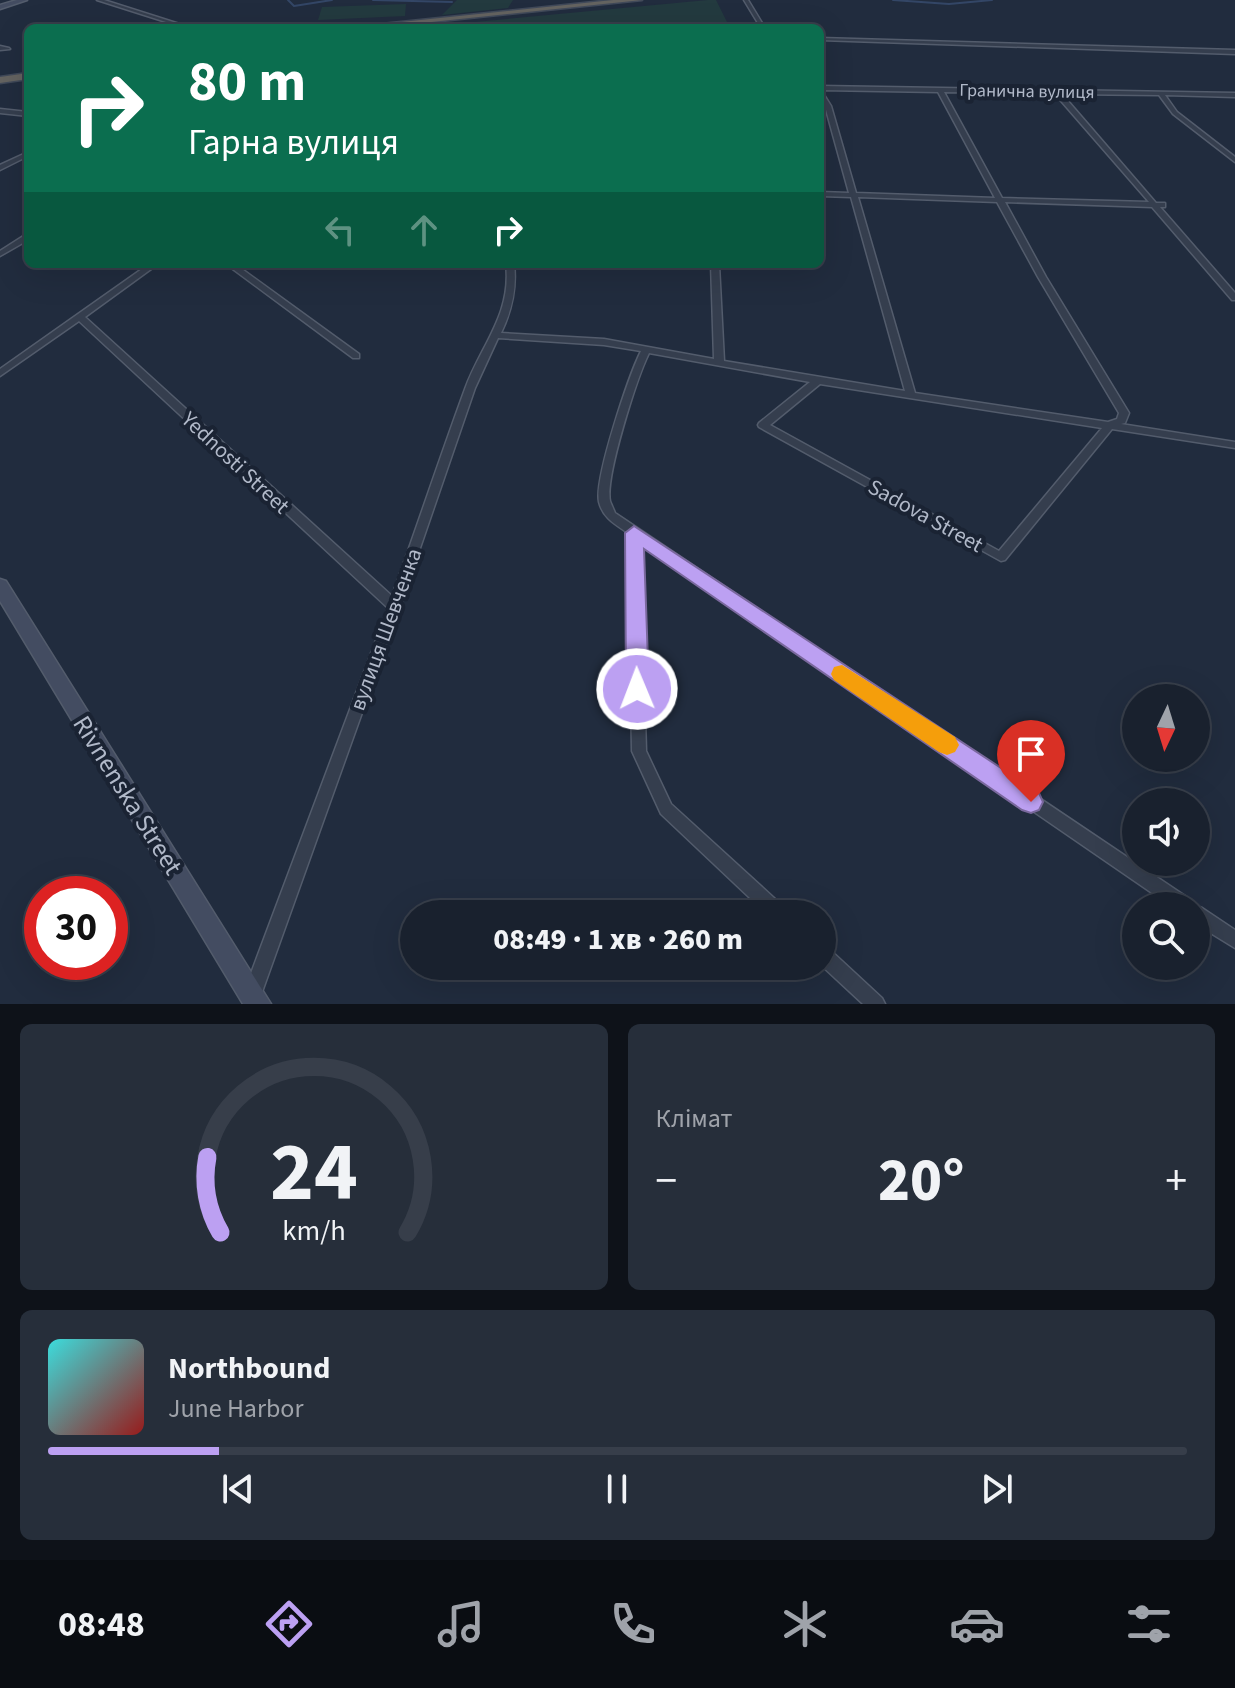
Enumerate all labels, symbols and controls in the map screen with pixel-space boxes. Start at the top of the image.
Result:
text: 80 m [188,43,306,122]
icon: right [56,56,160,160]
street label: Гранична вулиця [959,78,1095,105]
text: Гарна вулиця [188,117,399,168]
icon: left [318,208,362,252]
icon: ahead [402,208,446,252]
icon: right [486,208,530,252]
street label: Yednosti Street [173,403,297,522]
street label: Sadova Street [862,471,989,561]
street label: вулиця Шевченка [342,544,430,715]
position arrow [595,647,679,731]
north arrow [1122,684,1210,772]
map controls [1122,684,1210,980]
street label: Rivnenska Street [64,708,191,882]
pin [997,720,1065,802]
icon: arrive [1009,732,1053,776]
button: sound [1122,788,1210,876]
speed limit sign: 30 [24,876,128,980]
button: search [1122,892,1210,980]
text: 08:49 · 1 хв · 260 m [493,918,743,961]
text: Клімат [656,1100,732,1137]
text: 24 [270,1114,358,1232]
text: 20° [878,1139,964,1224]
text: − [656,1150,677,1213]
text: + [1165,1150,1187,1213]
text: km/h [282,1211,345,1251]
text: Northbound [168,1347,330,1390]
text: June Harbor [168,1390,304,1427]
icon: previous [216,1467,260,1511]
icon: pause [595,1467,639,1511]
icon: next [975,1467,1019,1511]
icon: directions [261,1596,317,1652]
icon: music [433,1596,489,1652]
icon: phone [605,1596,661,1652]
icon: climate [777,1596,833,1652]
icon: car [949,1596,1005,1652]
icon: filters [1121,1596,1177,1652]
text: 08:48 [58,1599,145,1650]

